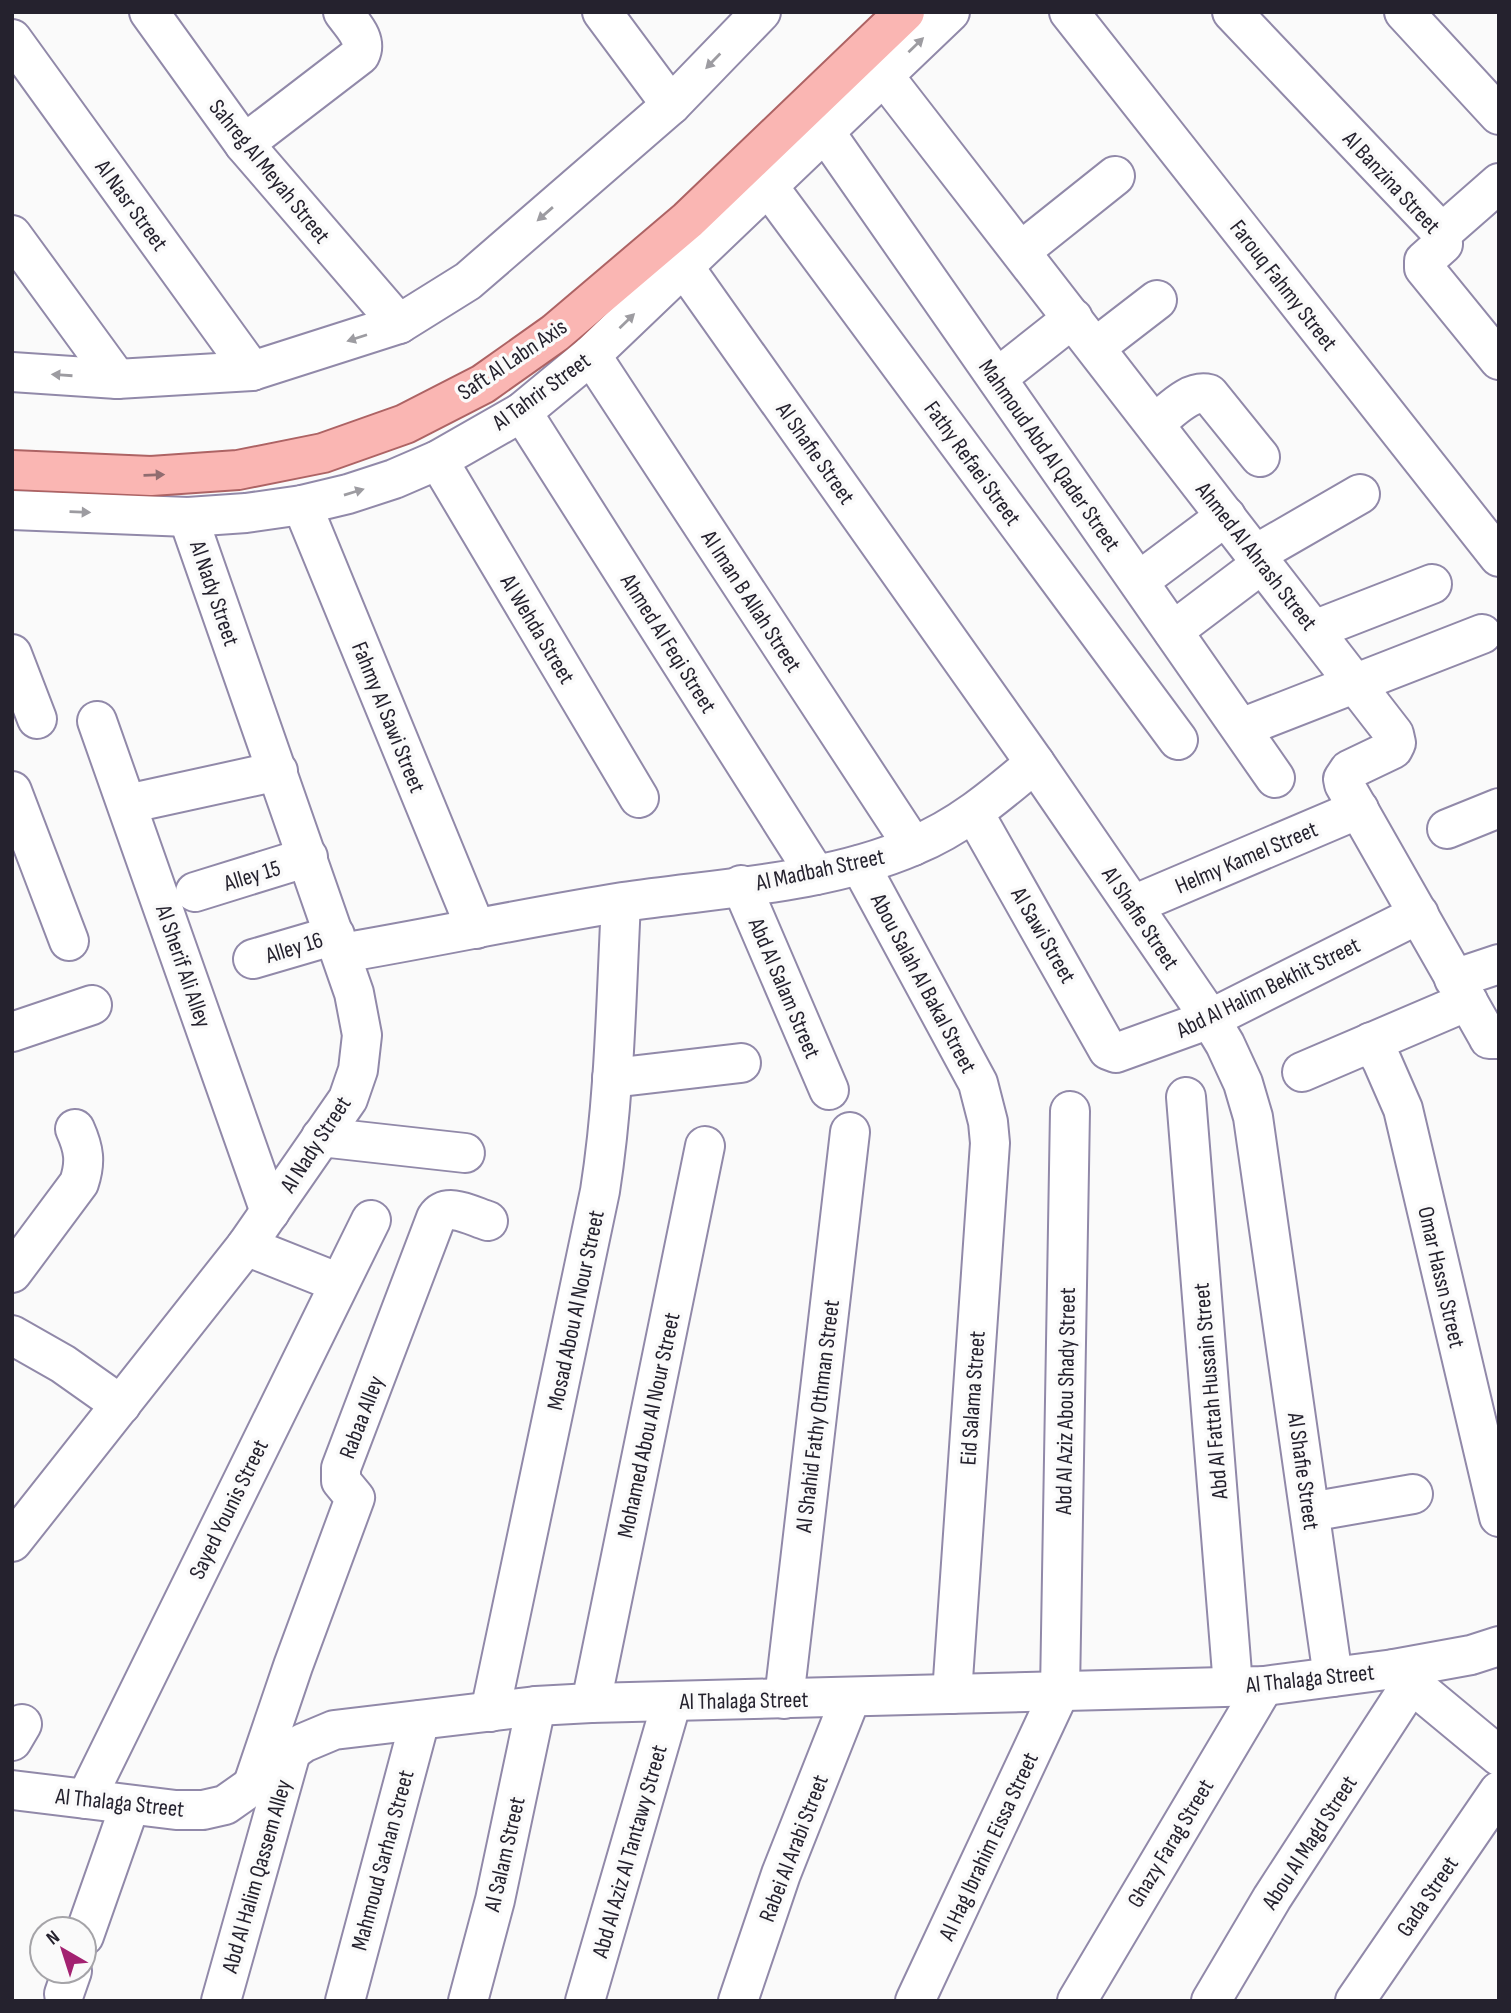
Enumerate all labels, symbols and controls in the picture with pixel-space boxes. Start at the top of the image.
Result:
one-way arrow [907,38,924,54]
one-way arrow [706,52,722,69]
street label: Sahreg Al Meyah Street [203,94,336,249]
street label: Al Banzina Street [1336,125,1446,240]
street label: Al Nasr Street [88,154,174,257]
one-way arrow [536,206,554,222]
street label: Farouq Fahmy Street [1223,215,1343,357]
street label: Saft Al Labn Axis [453,313,573,407]
one-way arrow [618,313,635,329]
one-way arrow [346,333,367,343]
street label: Al Tahrir Street [486,347,596,437]
street label: Mahmoud Abd Al Qader Street [972,354,1126,557]
one-way arrow [50,370,72,381]
street label: Al Shafie Street [769,396,861,510]
street label: Fathy Refaei Street [918,396,1027,531]
one-way arrow [143,470,165,481]
street label: Ahmed Al Ahrash Street [1189,476,1323,636]
one-way arrow [344,486,365,496]
one-way arrow [70,507,92,518]
street label: Al Iman B Allah Street [694,525,807,678]
street label: Al Nady Street [183,536,245,650]
street label: Ahmed Al Feqi Street [614,568,722,718]
street label: Al Wehda Street [493,569,581,689]
street label: Fahmy Al Sawi Street [345,638,431,797]
street label: Helmy Kamel Street [1171,815,1322,901]
street label: Al Madbah Street [752,843,887,897]
street label: Alley 15 [220,854,284,898]
street label: Al Shafie Street [1095,861,1185,975]
street label: Al Sawi Street [1004,882,1082,988]
street label: Abou Salah Al Bakal Street [864,888,982,1078]
street label: Al Sherif Ali Alley [149,900,217,1031]
street label: Abd Al Salam Street [742,913,826,1063]
street label: Alley 16 [261,926,326,970]
street label: Abd Al Halim Bekhit Street [1171,931,1365,1045]
street label: Al Nady Street [274,1091,357,1199]
street label: Omar Hassn Street [1411,1204,1471,1351]
street label: Mosad Abou Al Nour Street [541,1208,611,1413]
street label: Abd Al Fattah Hussain Street [1188,1282,1234,1501]
street label: Abd Al Aziz Abou Shady Street [1050,1287,1082,1516]
street label: Al Shahid Fathy Othman Street [790,1298,846,1535]
street label: Mohamed Abou Al Nour Street [611,1310,687,1540]
street label: Eid Salama Street [954,1330,992,1466]
street label: Rabaa Alley [333,1372,391,1463]
street label: Al Shafie Street [1281,1410,1325,1532]
street label: Sayed Younis Street [183,1435,275,1584]
street label: Al Thalaga Street [1244,1658,1376,1700]
street label: Al Thalaga Street [678,1686,809,1716]
street label: Abd Al Aziz Al Tantawy Street [586,1742,674,1962]
street label: Al Hag Ibrahim Eissa Street [933,1748,1045,1946]
street label: Mahmoud Sarhan Street [345,1767,421,1954]
street label: Abou Al Magd Street [1256,1770,1364,1916]
street label: Rabei Al Arabi Street [753,1771,835,1926]
street label: Ghazy Farag Street [1122,1774,1220,1913]
street label: Abd Al Halim Qassem Alley [216,1776,298,1977]
street label: Al Thalaga Street [53,1782,185,1824]
street label: Al Salam Street [478,1794,532,1915]
street label: Gada Street [1391,1851,1465,1942]
north arrow [28,1915,98,1985]
text: N [42,1926,64,1950]

